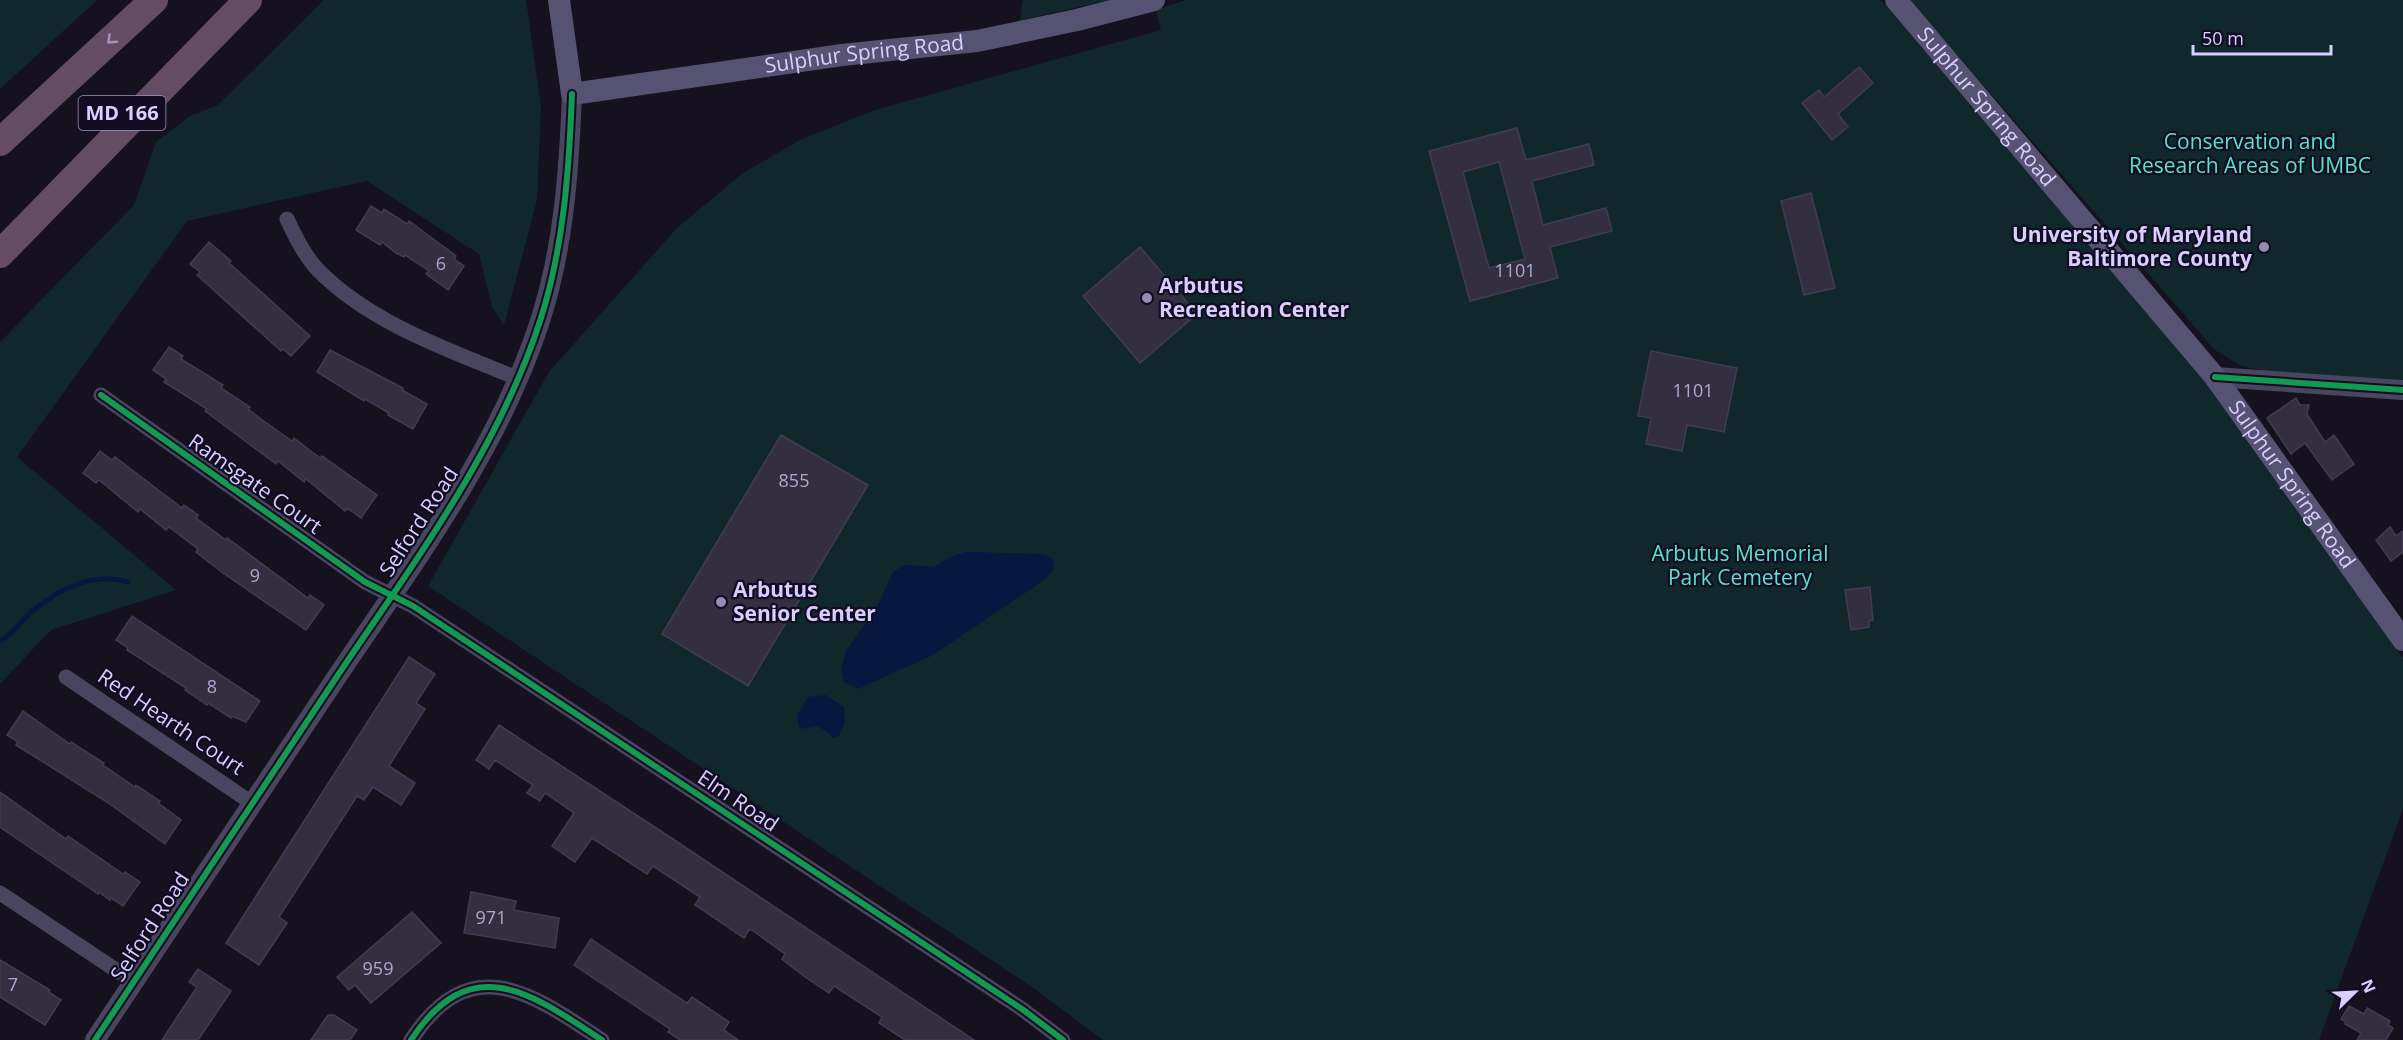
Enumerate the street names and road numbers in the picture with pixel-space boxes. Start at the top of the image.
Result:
street label: Sulphur Spring Road [1912,21,2063,192]
street label: Sulphur Spring Road [763,27,965,79]
road number: MD 166 [78,96,166,130]
street label: Sulphur Spring Road [2223,394,2362,574]
street label: Ramsgate Court [183,427,328,540]
street label: Selford Road [372,461,464,582]
street label: Red Hearth Court [93,662,250,781]
street label: Elm Road [693,763,785,837]
street label: Selford Road [103,866,195,987]

